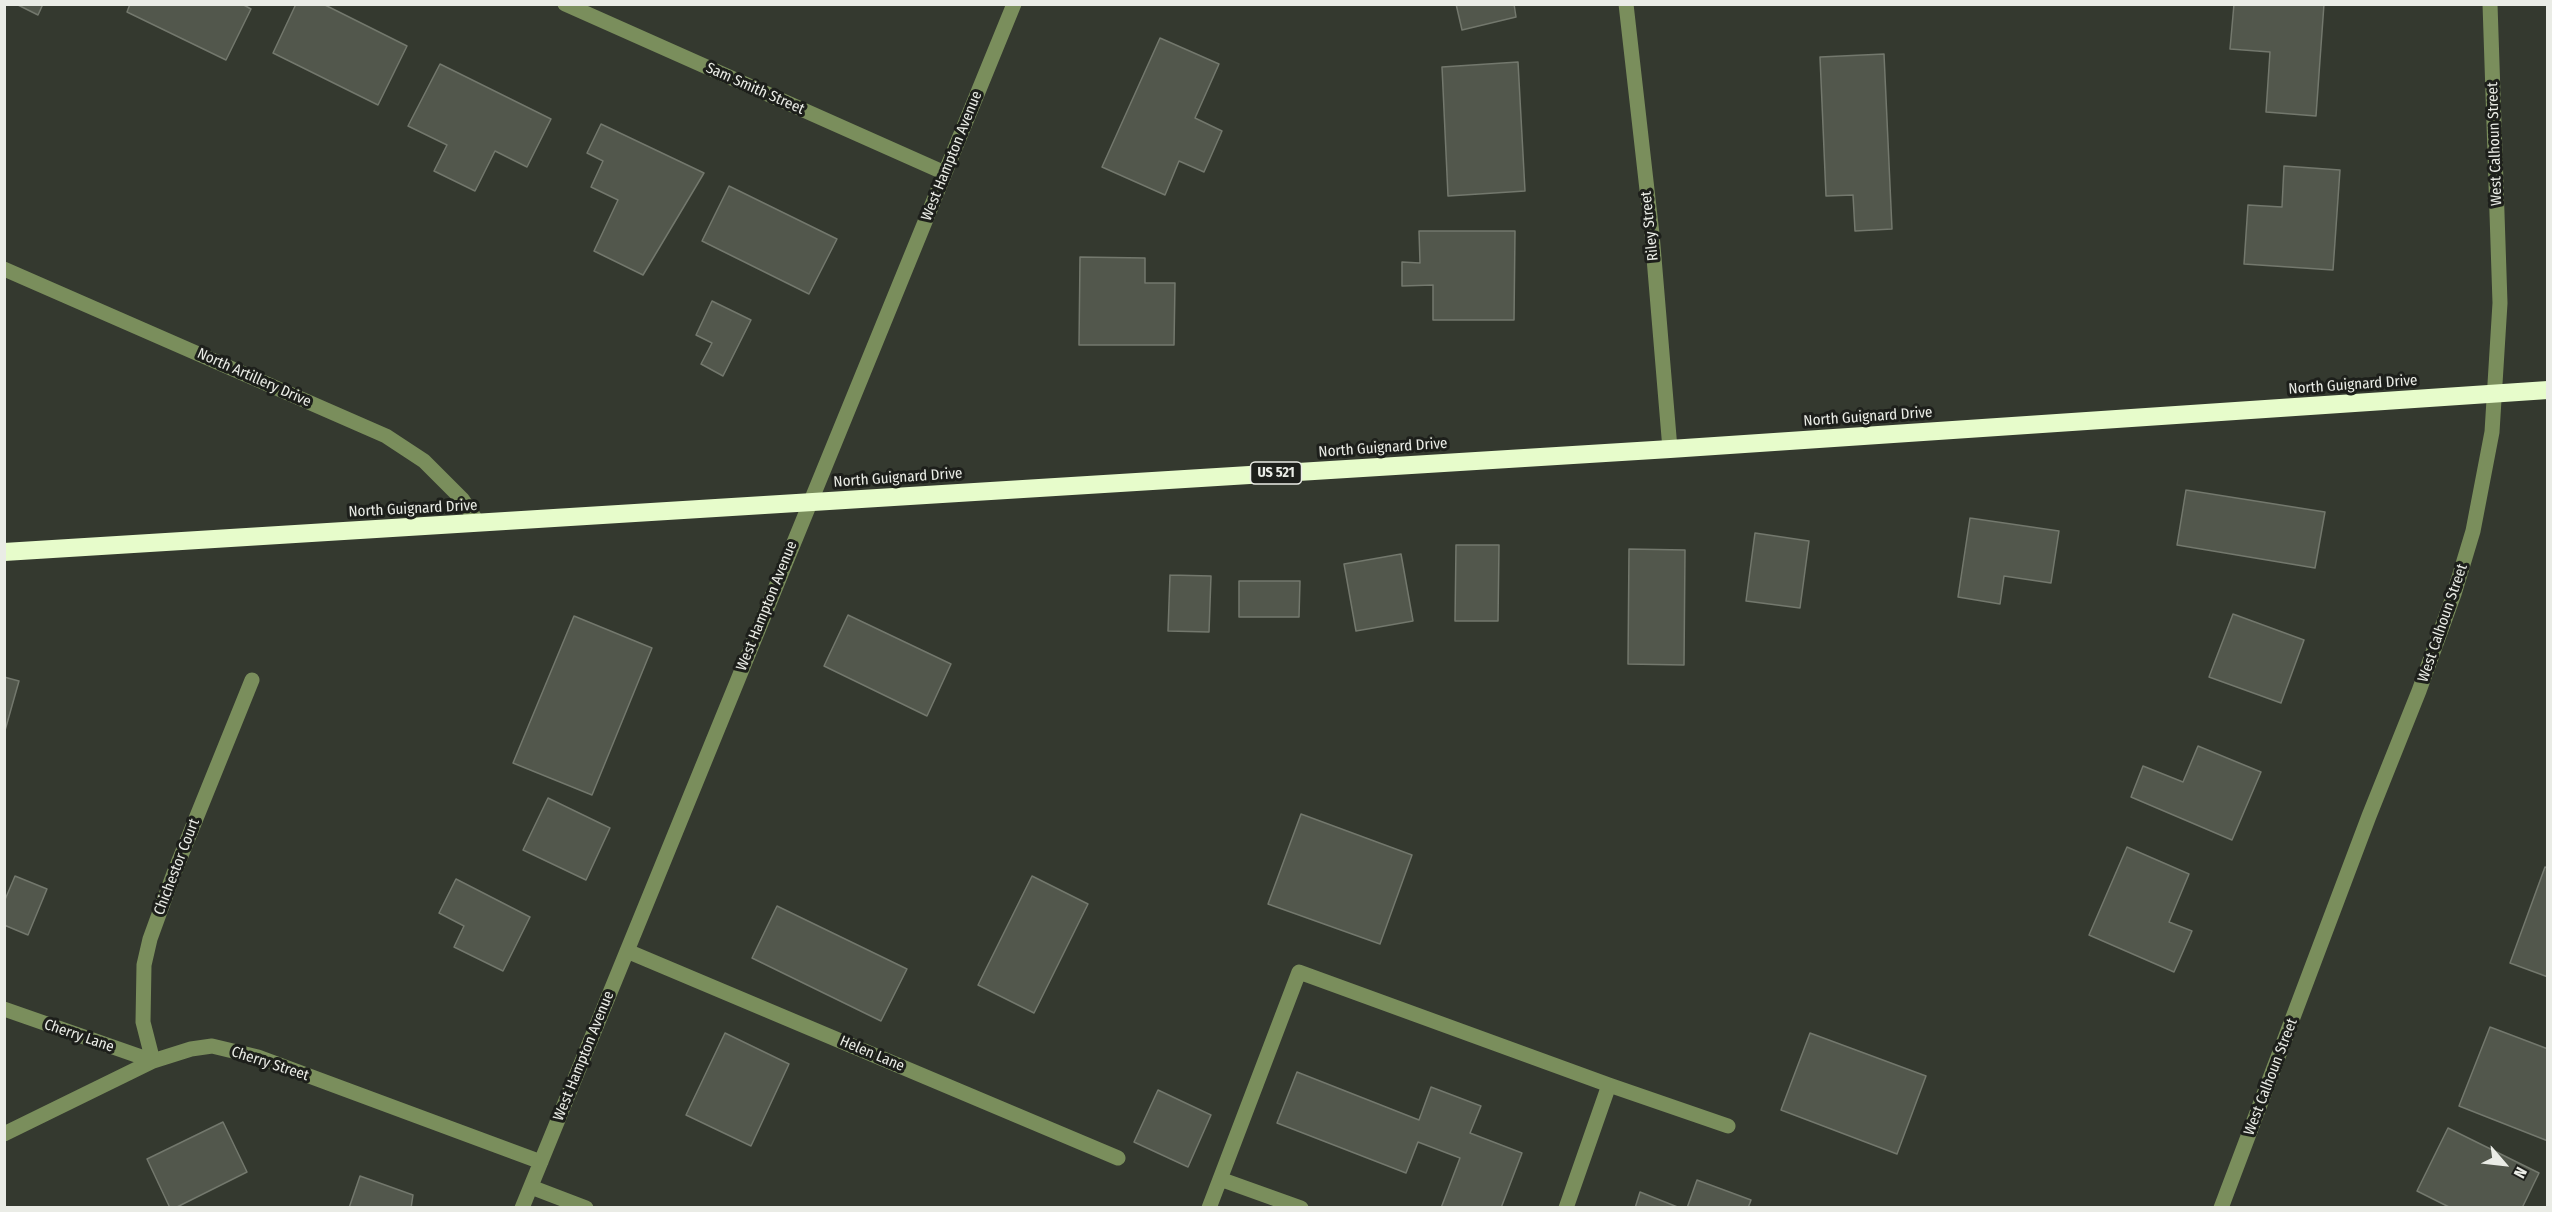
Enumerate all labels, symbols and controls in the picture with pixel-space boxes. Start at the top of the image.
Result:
street label: Sam Smith Street [703,59,807,119]
street label: West Calhoun Street [2484,82,2506,206]
street label: West Hampton Avenue [918,88,986,224]
street label: Riley Street [1637,190,1663,262]
street label: North Artillery Drive [194,345,314,411]
street label: North Guignard Drive [2288,372,2418,398]
street label: North Guignard Drive [1803,404,1933,430]
street label: North Guignard Drive [1318,435,1448,461]
road number: US 521 [1250,462,1302,484]
street label: North Guignard Drive [833,465,963,491]
street label: North Guignard Drive [348,497,478,521]
street label: West Hampton Avenue [733,538,801,674]
street label: West Calhoun Street [2414,561,2472,685]
street label: Chichestor Court [150,816,204,918]
street label: West Hampton Avenue [550,988,618,1124]
street label: Cherry Lane [42,1016,116,1056]
street label: West Calhoun Street [2240,1016,2302,1138]
street label: Helen Lane [837,1032,907,1076]
street label: Cherry Street [229,1043,311,1085]
north arrow [2474,1134,2534,1194]
text: N [2510,1164,2531,1181]

